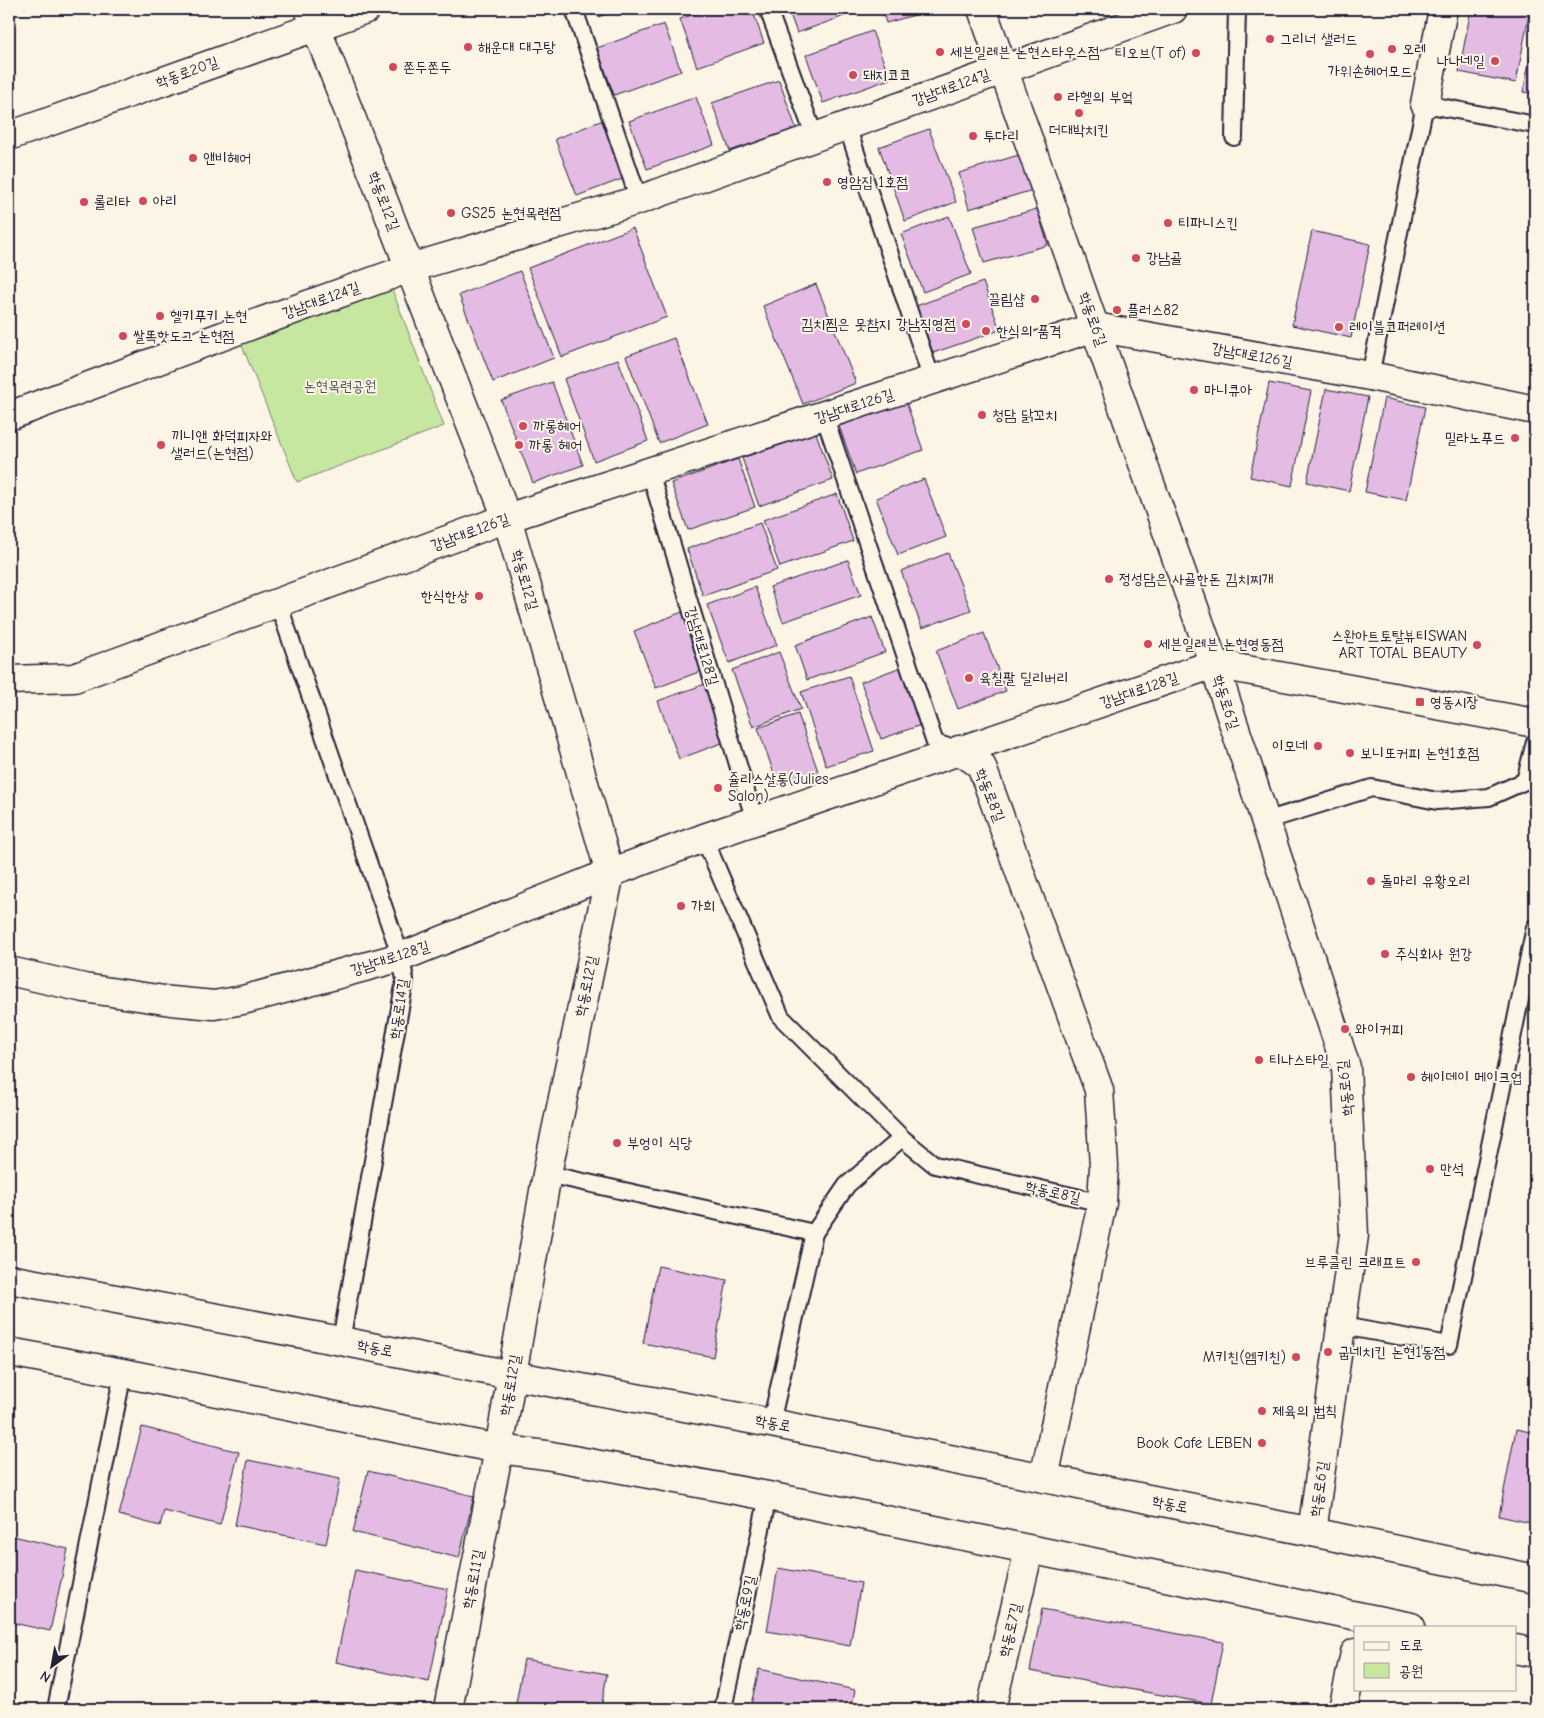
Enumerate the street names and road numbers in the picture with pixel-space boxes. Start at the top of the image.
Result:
street label: 학동로20길 [153,52,221,92]
street label: 강남대로124길 [910,65,992,109]
street label: 학동로12길 [364,169,404,233]
street label: 강남대로124길 [280,278,362,322]
street label: 학동로6길 [1075,289,1111,349]
street label: 강남대로126길 [1210,339,1294,371]
street label: 강남대로126길 [812,385,896,427]
street label: 강남대로126길 [428,509,512,555]
street label: 학동로12길 [508,548,542,612]
street label: 강남대로128길 [681,604,723,688]
street label: 강남대로128길 [1097,668,1181,712]
street label: 학동로6길 [1209,672,1243,732]
street label: 학동로8길 [971,766,1009,824]
street label: 강남대로128길 [348,937,432,979]
street label: 학동로12길 [571,954,601,1018]
street label: 학동로14길 [386,977,412,1041]
street label: 학동로6길 [1333,1059,1357,1117]
street label: 학동로8길 [1024,1177,1082,1207]
street label: 학동로 [356,1336,394,1360]
street label: 학동로12길 [496,1353,524,1417]
street label: 학동로 [754,1411,792,1435]
street label: 학동로6길 [1306,1460,1332,1518]
street label: 학동로 [1151,1492,1189,1516]
street label: 학동로11길 [458,1548,488,1610]
street label: 학동로9길 [730,1574,760,1632]
street label: 학동로7길 [995,1601,1025,1659]

